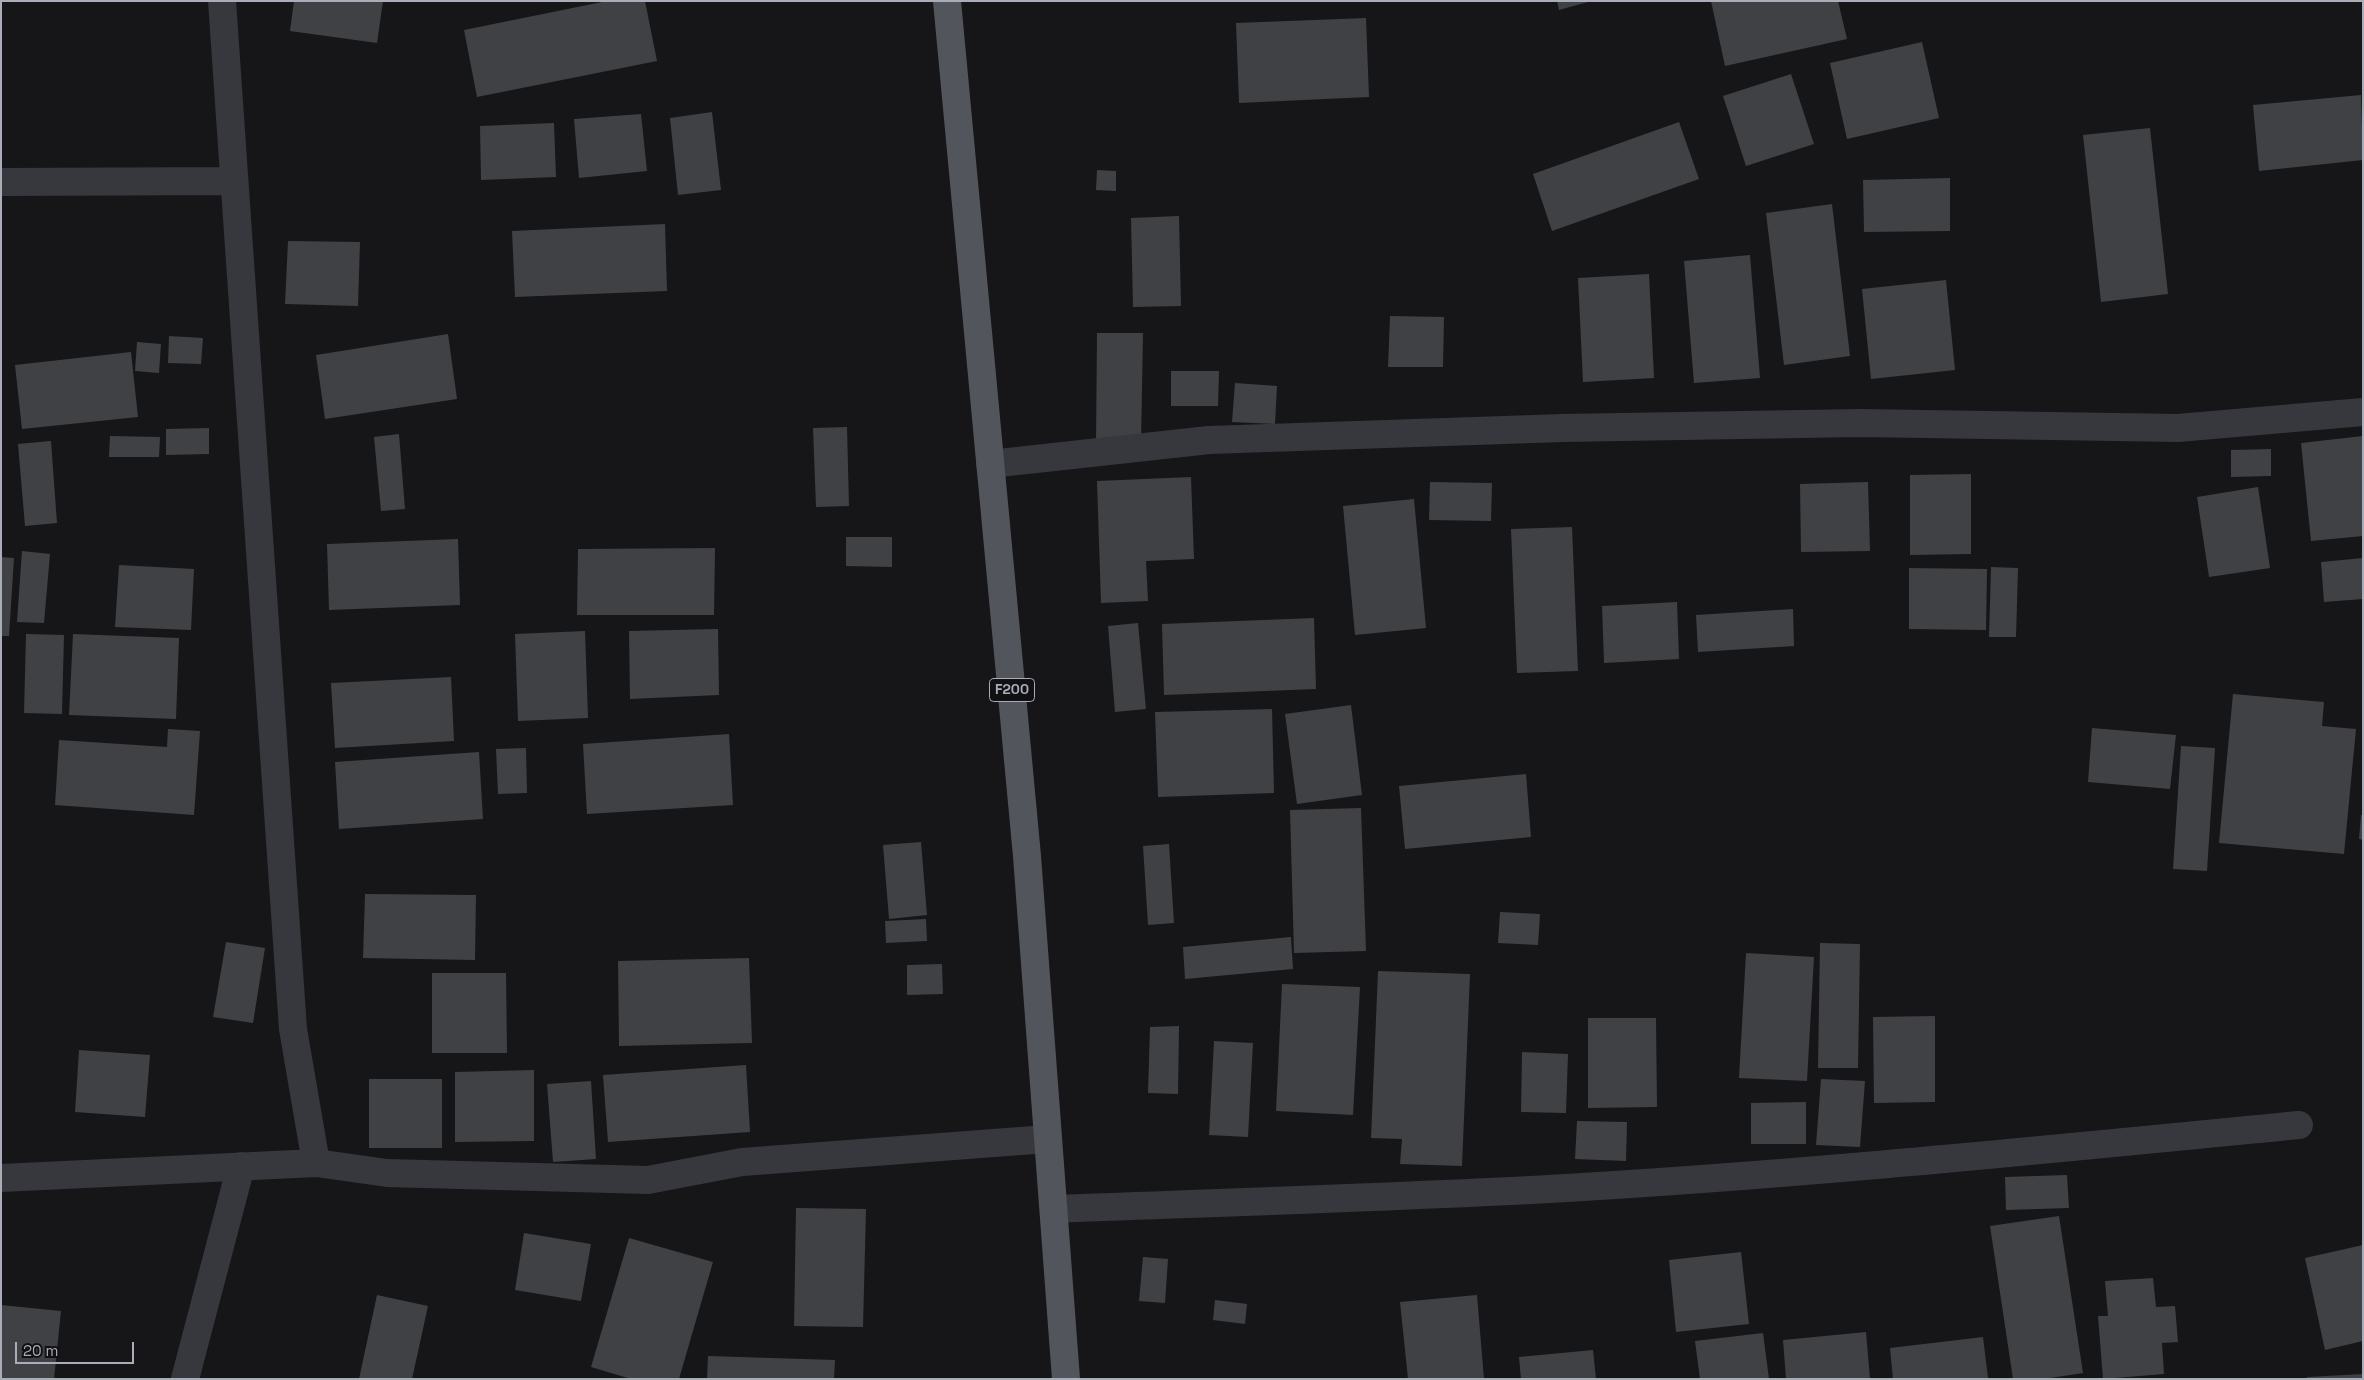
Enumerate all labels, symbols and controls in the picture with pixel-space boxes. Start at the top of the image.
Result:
road number: F200 [990,678,1034,702]
scale bar [18,1332,136,1364]
text: 20 m [23,1341,58,1360]

